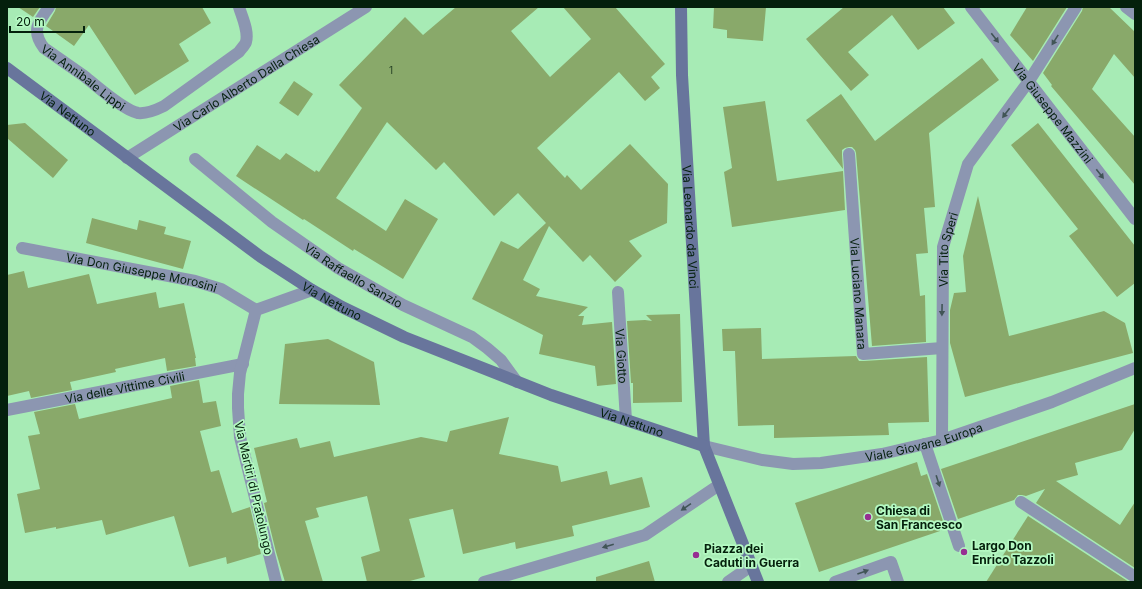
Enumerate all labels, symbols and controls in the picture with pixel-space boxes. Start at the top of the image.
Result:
scale bar [10,8,84,34]
text: 20 m [16,14,45,29]
street label: Via Carlo Alberto Dalla Chiesa [170,31,322,134]
one-way arrow [991,32,999,43]
one-way arrow [1051,35,1059,45]
street label: Via Annibale Lippi [38,41,129,113]
street label: Via Giuseppe Mazzini [1010,60,1096,166]
house number: 1 [389,64,393,76]
street label: Via Nettuno [37,88,99,139]
one-way arrow [1002,107,1010,118]
street label: Via Leonardo da Vinci [680,164,702,289]
one-way arrow [1096,168,1105,179]
street label: Via Tito Speri [935,210,961,287]
street label: Via Luciano Manara [847,237,870,350]
street label: Via Raffaello Sanzio [302,239,405,311]
street label: Via Don Giuseppe Morosini [65,249,219,295]
street label: Via Nettuno [299,278,364,323]
one-way arrow [939,304,945,317]
street label: Via Giotto [613,328,631,384]
street label: Via delle Vittime Civili [64,368,186,406]
street label: Via Nettuno [598,404,666,440]
street label: Viale Giovane Europa [864,419,984,464]
street label: Via Martiri di Pratolungo [231,420,277,556]
one-way arrow [935,476,941,488]
one-way arrow [681,503,692,511]
place label: Chiesa di San Francesco [876,503,962,532]
marker: Chiesa di San Francesco [863,512,873,522]
place label: Largo Don Enrico Tazzoli [972,538,1054,567]
place label: Piazza dei Caduti in Guerra [704,541,799,570]
one-way arrow [602,543,614,549]
marker: Largo Don Enrico Tazzoli [959,547,969,557]
marker: Piazza dei Caduti in Guerra [691,550,701,560]
one-way arrow [857,569,869,575]

